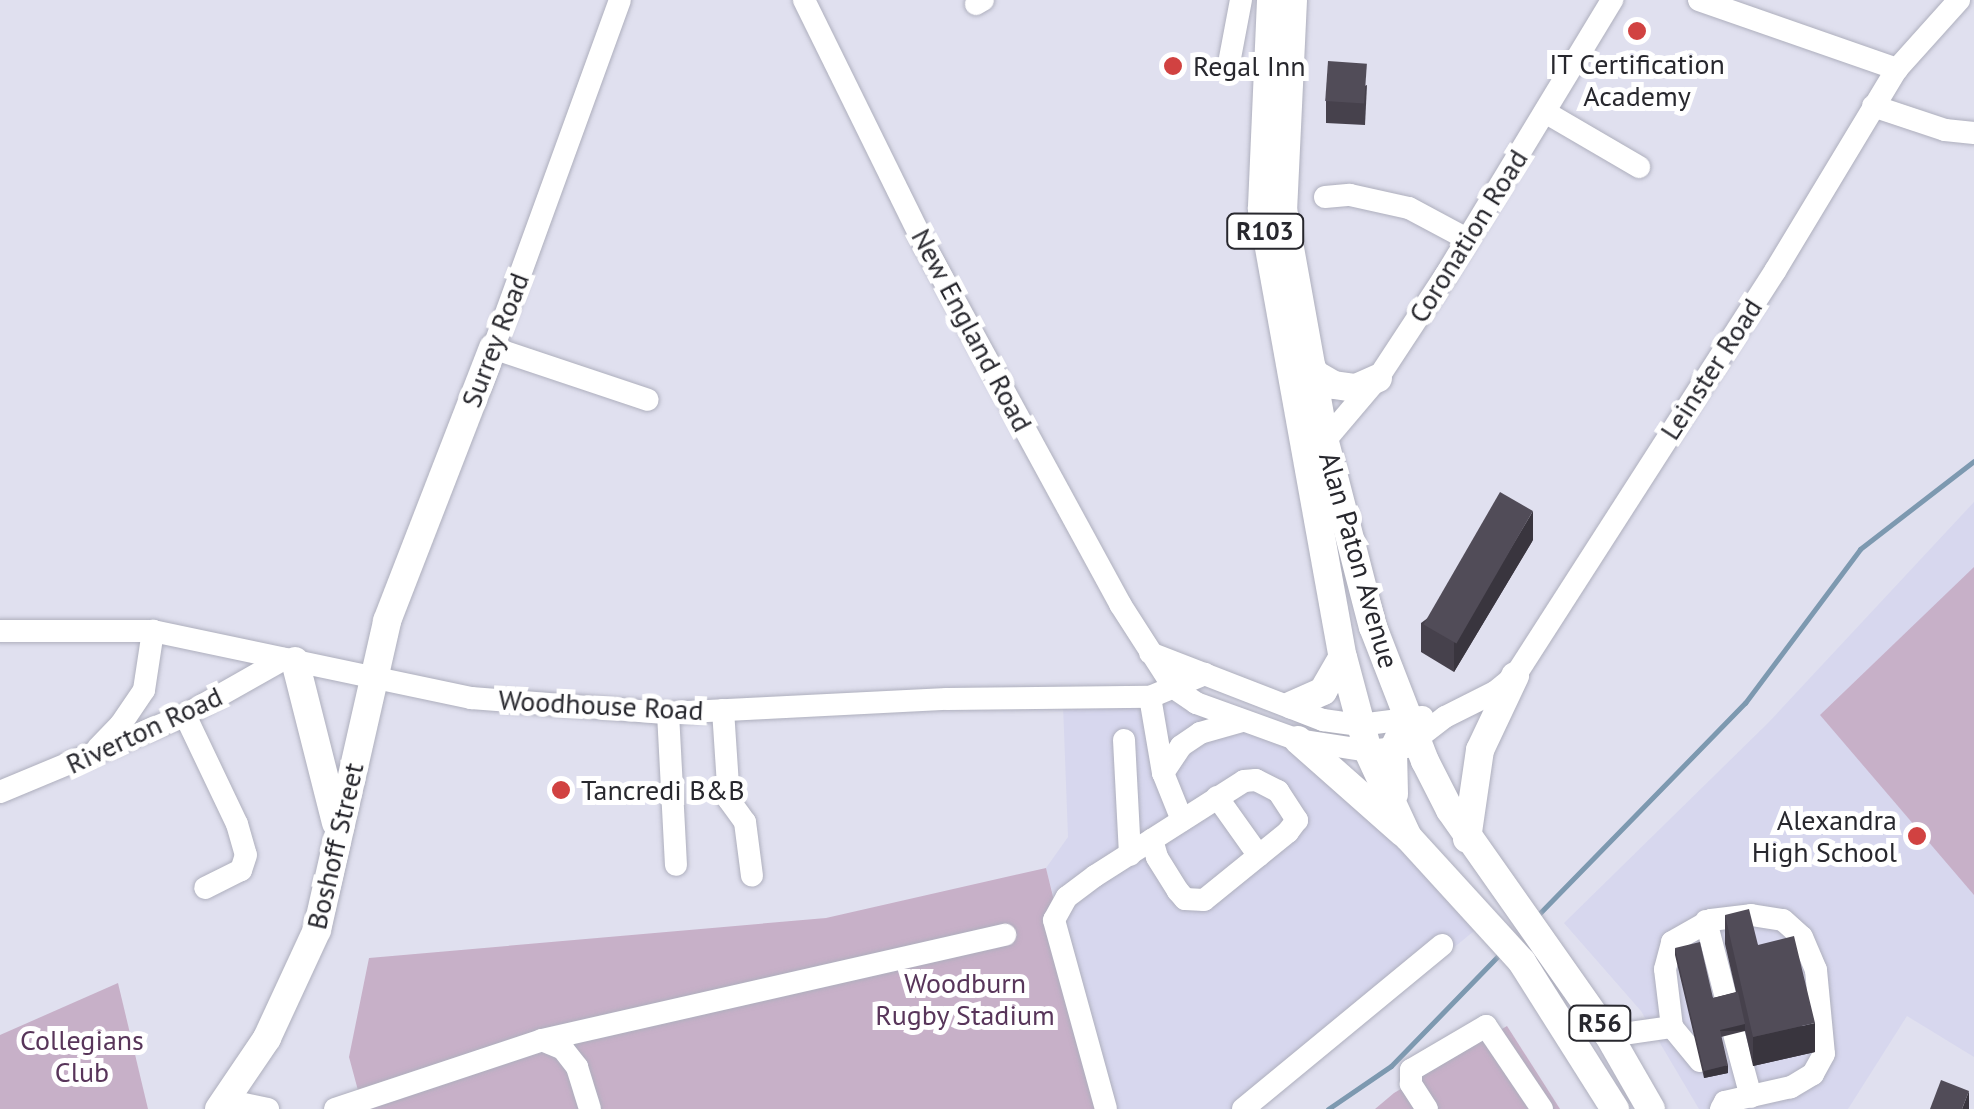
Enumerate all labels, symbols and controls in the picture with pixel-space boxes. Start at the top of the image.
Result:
marker: IT Certification Academy [1626,20,1648,42]
place label: IT Certification Academy [1549,47,1725,113]
place label: Regal Inn [1193,49,1306,83]
marker: Regal Inn [1162,55,1184,77]
street label: Coronation Road [1401,143,1535,329]
road number: R103 [1225,211,1305,251]
street label: New England Road [904,223,1040,437]
street label: Surrey Road [454,268,536,412]
street label: Leinster Road [1653,292,1769,446]
street label: Alan Paton Avenue [1312,448,1406,672]
street label: Riverton Road [61,679,227,781]
street label: Woodhouse Road [498,683,704,727]
street label: Boshoff Street [300,759,370,933]
place label: Tancredi B&B [581,773,745,807]
marker: Tancredi B&B [550,779,572,801]
place label: Alexandra High School [1752,803,1897,869]
marker: Alexandra High School [1906,825,1928,847]
park label: Woodburn Rugby Stadium [875,966,1055,1032]
road number: R56 [1568,1003,1632,1043]
park label: Collegians Club [20,1023,144,1089]

